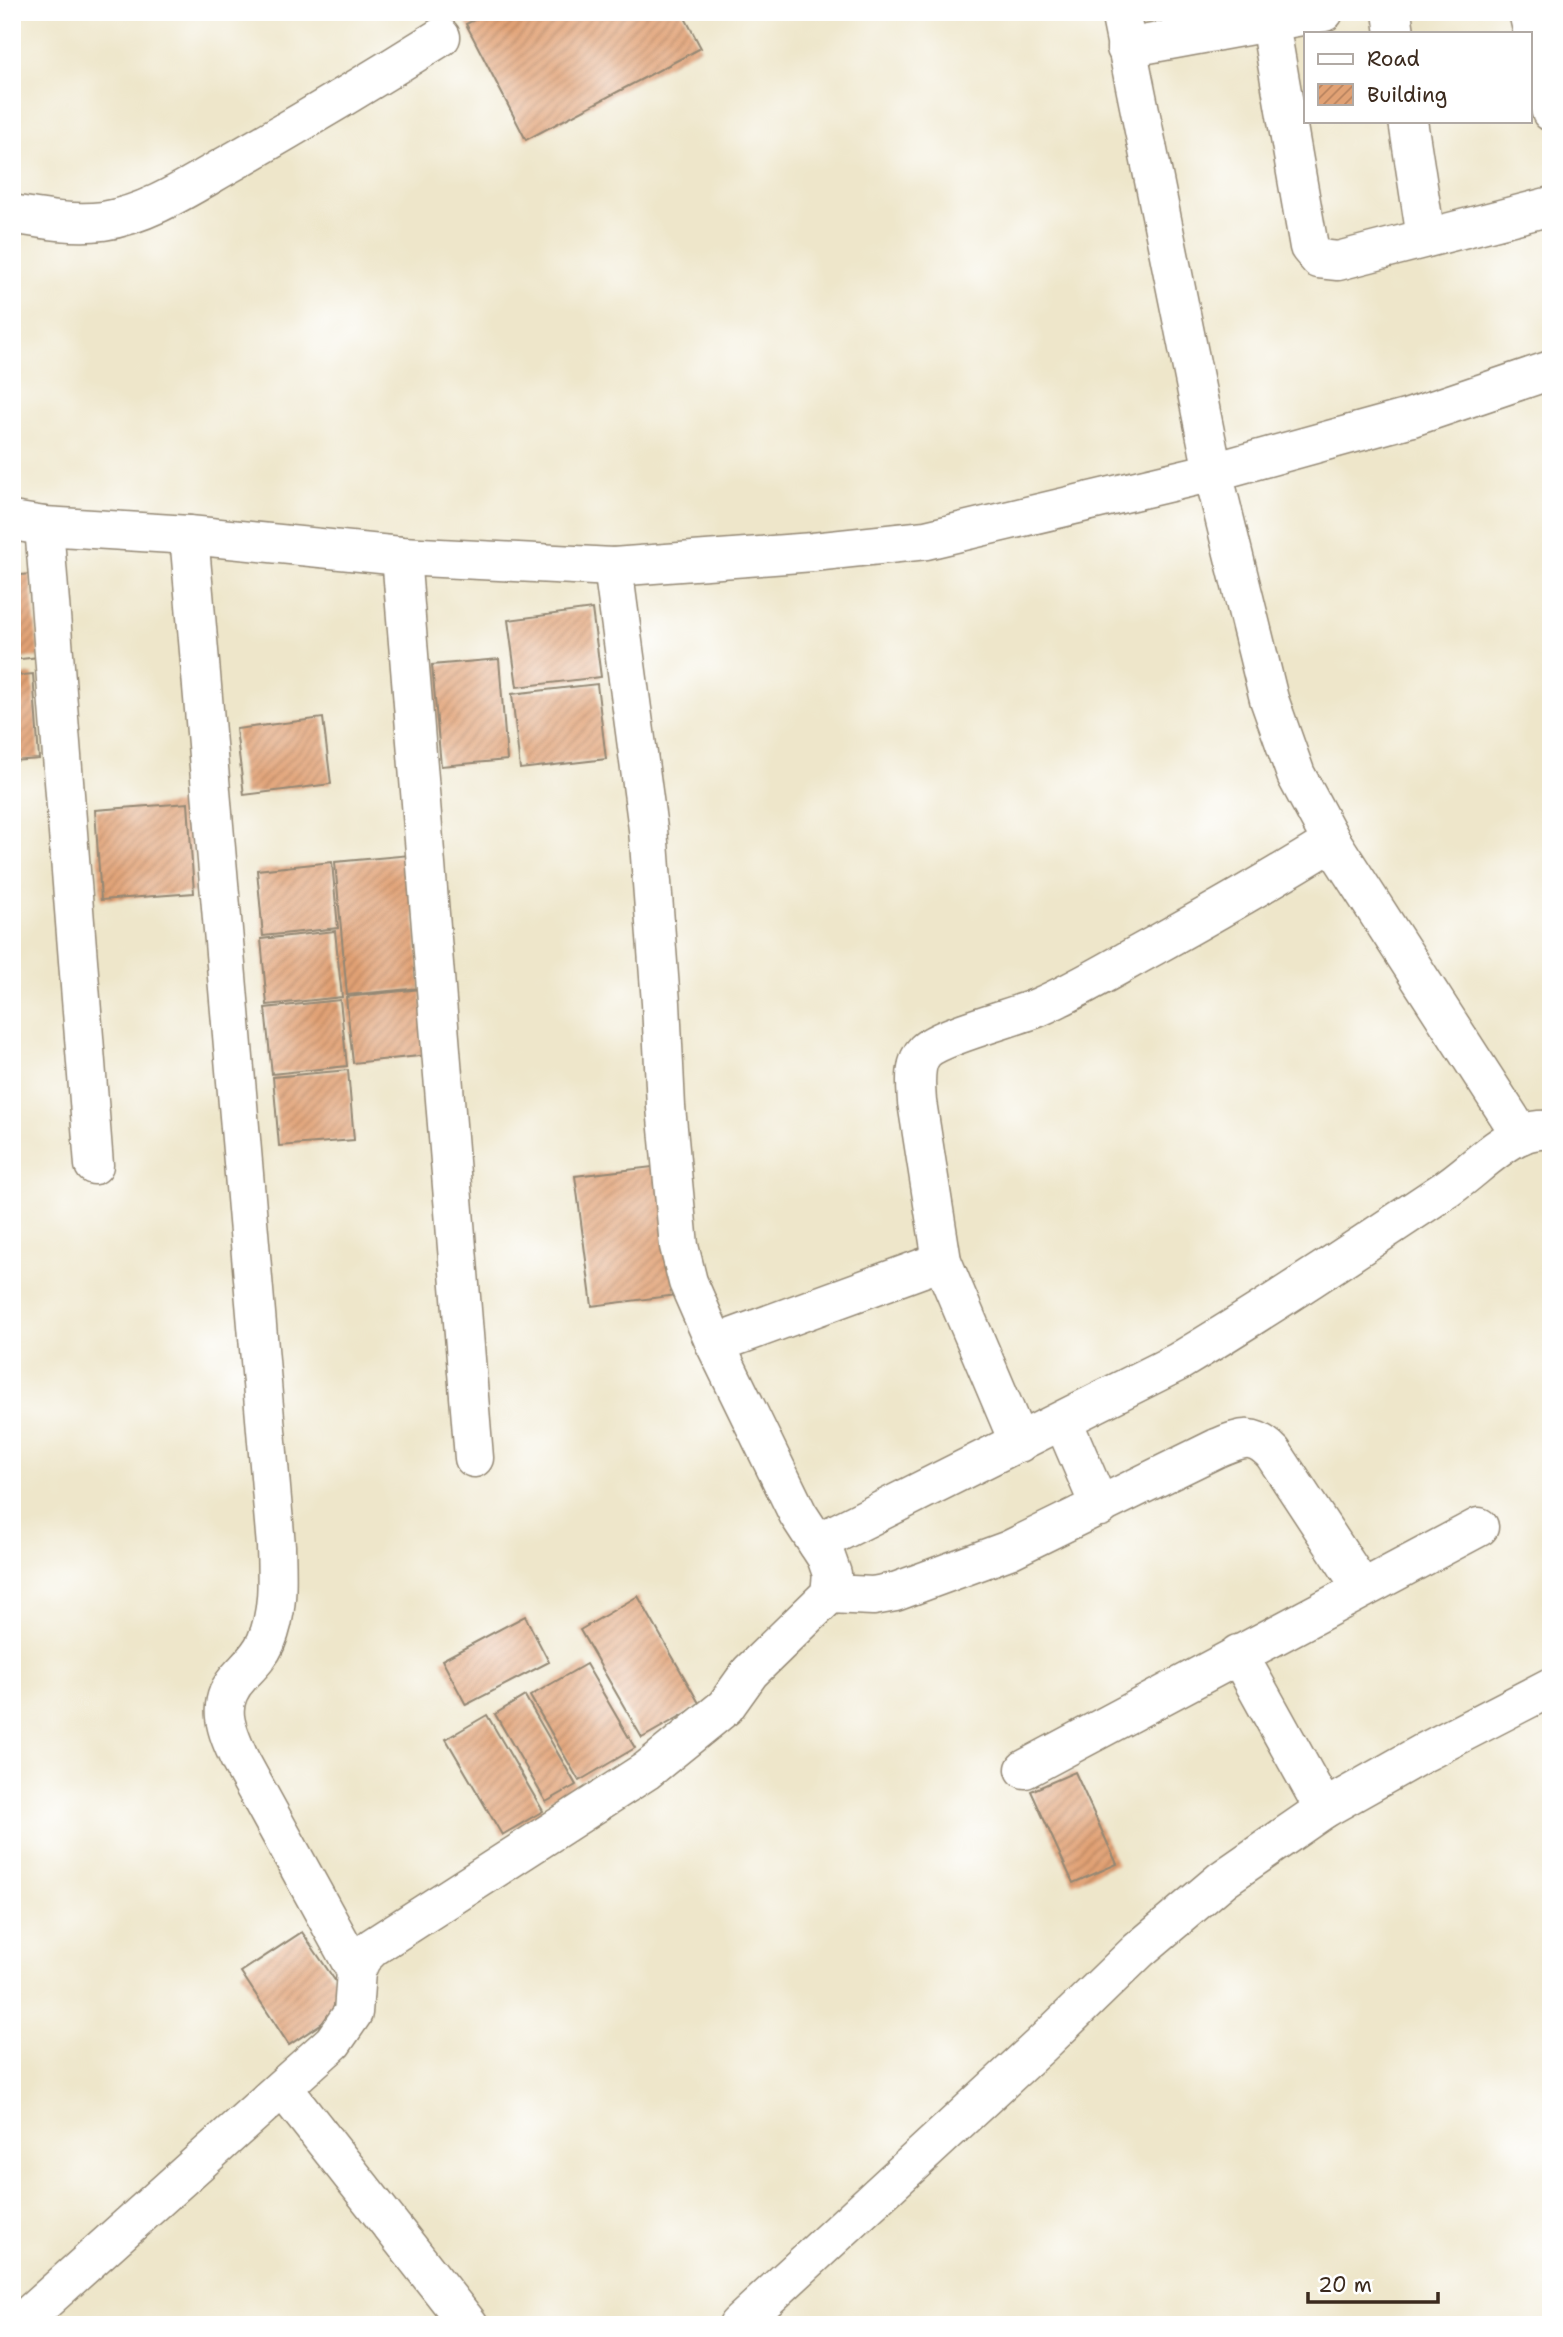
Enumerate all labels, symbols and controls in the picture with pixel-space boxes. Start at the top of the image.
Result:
legend [1304,32,1532,122]
text: Road [1367,45,1420,73]
text: Building [1367,81,1447,109]
scale bar [1308,2260,1437,2304]
text: 20 m [1318,2271,1372,2299]

